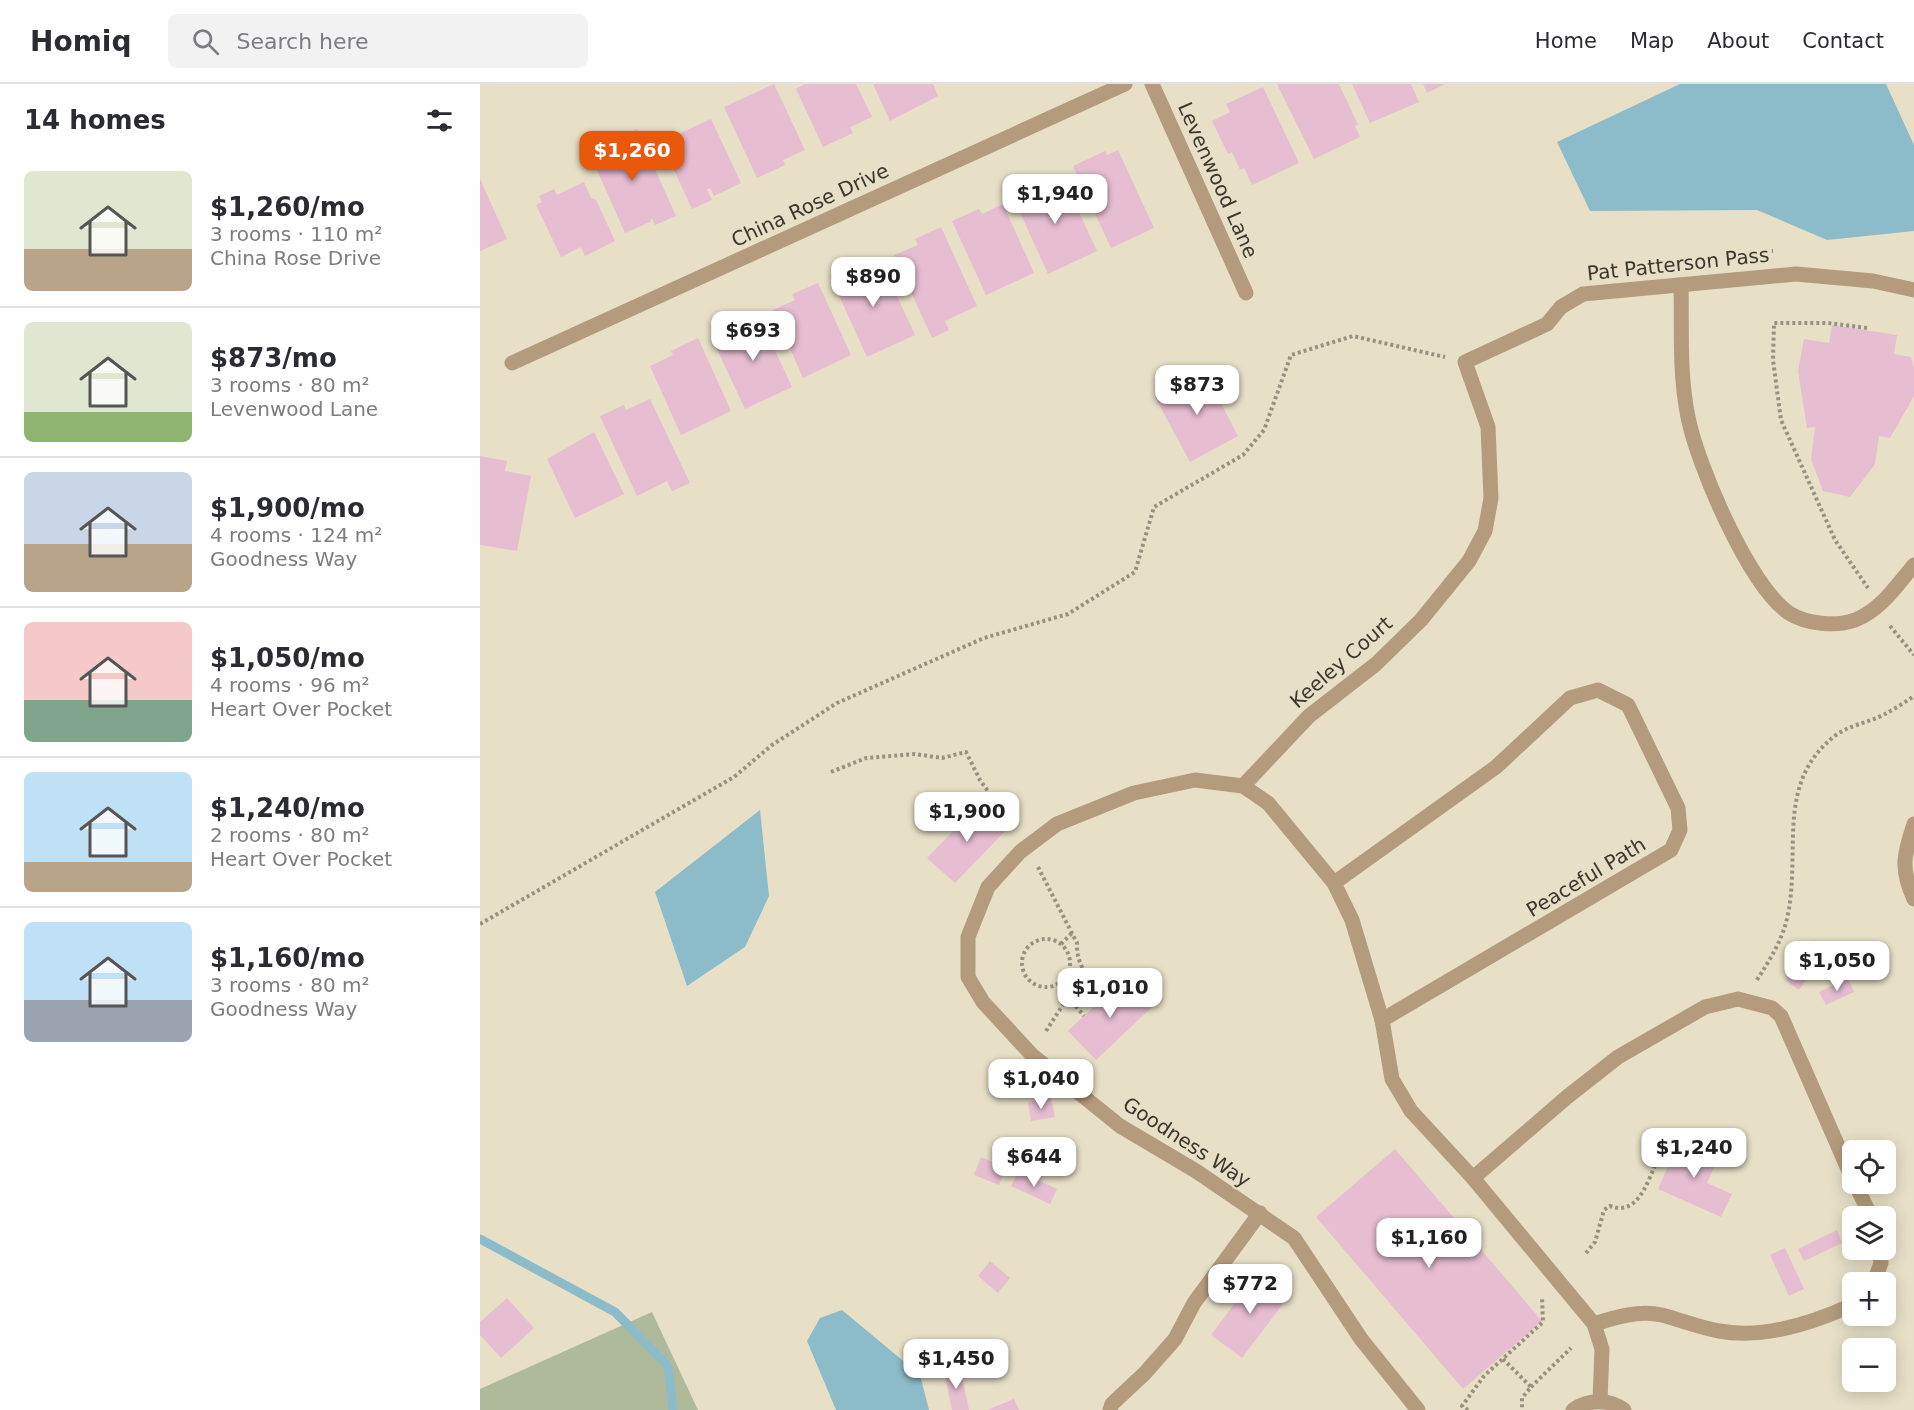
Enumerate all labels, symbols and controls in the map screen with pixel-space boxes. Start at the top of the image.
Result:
search box [168,14,588,68]
text: Homiq [30,25,132,58]
icon: search [189,25,222,58]
text: Search here [237,29,369,54]
text: Home [1535,29,1597,53]
text: Map [1630,29,1674,53]
text: About [1707,29,1769,53]
text: Contact [1802,29,1884,53]
street label: Levenwood Lane [1173,98,1263,262]
icon: filters [423,104,456,137]
text: 14 homes [24,105,166,135]
pin: $1,260 [583,131,681,182]
text: $1,260 [593,138,671,162]
street label: China Rose Drive [727,158,893,252]
pin: $1,940 [1006,174,1104,225]
text: $1,940 [1016,181,1094,205]
text: $1,260/mo [210,192,365,222]
icon: home [72,195,144,267]
text: 3 rooms · 110 m² [210,222,382,246]
street label: Pat Patterson Pass [1586,242,1770,286]
text: China Rose Drive [210,246,381,270]
pin: $890 [837,257,909,308]
text: $890 [845,264,901,288]
pin: $693 [717,311,789,362]
text: $693 [725,318,781,342]
text: $873/mo [210,343,337,373]
icon: home [72,346,144,418]
pin: $873 [1161,365,1233,416]
text: $873 [1169,372,1225,396]
text: 3 rooms · 80 m² [210,373,370,397]
text: Levenwood Lane [210,397,378,421]
text: $1,900/mo [210,493,365,523]
icon: home [72,496,144,568]
text: 4 rooms · 124 m² [210,523,382,547]
text: Goodness Way [210,547,357,571]
street label: Keeley Court [1285,611,1397,713]
text: $1,050/mo [210,643,365,673]
icon: home [72,646,144,718]
text: 4 rooms · 96 m² [210,673,370,697]
text: Heart Over Pocket [210,697,392,721]
pin: $1,900 [918,792,1016,843]
text: $1,240/mo [210,793,365,823]
icon: home [72,796,144,868]
text: $1,900 [928,799,1006,823]
text: 2 rooms · 80 m² [210,823,370,847]
street label: Peaceful Path [1522,832,1650,922]
text: Heart Over Pocket [210,847,392,871]
pin: $1,050 [1788,941,1886,992]
text: $1,160/mo [210,943,365,973]
icon: home [72,946,144,1018]
text: $1,050 [1798,948,1876,972]
pin: $1,010 [1061,968,1159,1019]
text: 3 rooms · 80 m² [210,973,370,997]
text: $1,010 [1071,975,1149,999]
text: Goodness Way [210,997,357,1021]
pin: $1,040 [992,1059,1090,1110]
text: $1,040 [1002,1066,1080,1090]
street label: Goodness Way [1119,1092,1255,1192]
pin: $1,240 [1645,1128,1743,1179]
text: $1,240 [1655,1135,1733,1159]
pin: $644 [998,1137,1070,1188]
map controls [1842,1140,1896,1392]
button: locate [1842,1140,1896,1194]
text: $644 [1006,1144,1062,1168]
button: layers [1842,1206,1896,1260]
pin: $1,160 [1380,1218,1478,1269]
text: $1,160 [1390,1225,1468,1249]
pin: $772 [1214,1264,1286,1315]
text: $772 [1222,1271,1278,1295]
button: + [1842,1272,1896,1326]
button: − [1842,1338,1896,1392]
pin: $1,450 [907,1339,1005,1390]
text: $1,450 [917,1346,995,1370]

